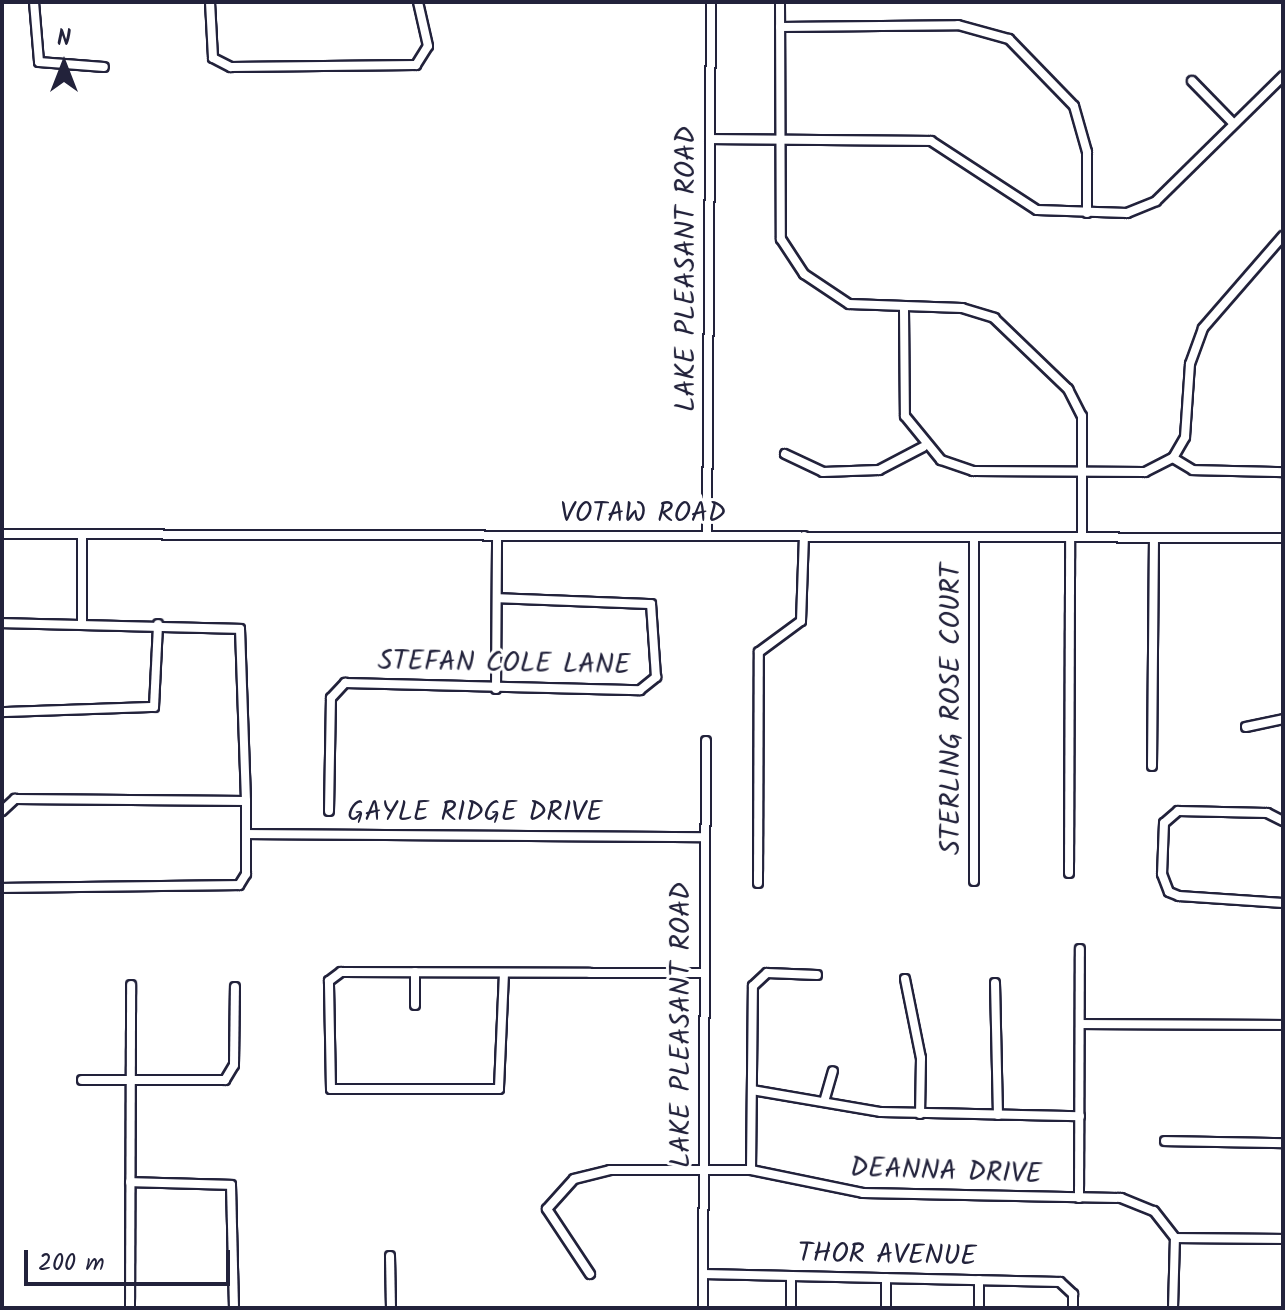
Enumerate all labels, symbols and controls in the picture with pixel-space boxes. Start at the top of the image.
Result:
text: N [57,22,71,57]
north arrow [24,24,104,104]
street label: LAKE PLEASANT ROAD [670,126,704,412]
street label: VOTAW ROAD [560,497,726,531]
street label: STERLING ROSE COURT [935,563,969,855]
street label: STEFAN COLE LANE [377,645,631,683]
street label: GAYLE RIDGE DRIVE [347,796,603,830]
street label: LAKE PLEASANT ROAD [665,882,699,1168]
street label: DEANNA DRIVE [849,1152,1043,1192]
scale bar [28,1234,234,1284]
street label: THOR AVENUE [797,1238,977,1274]
text: 200 m [38,1244,105,1283]

